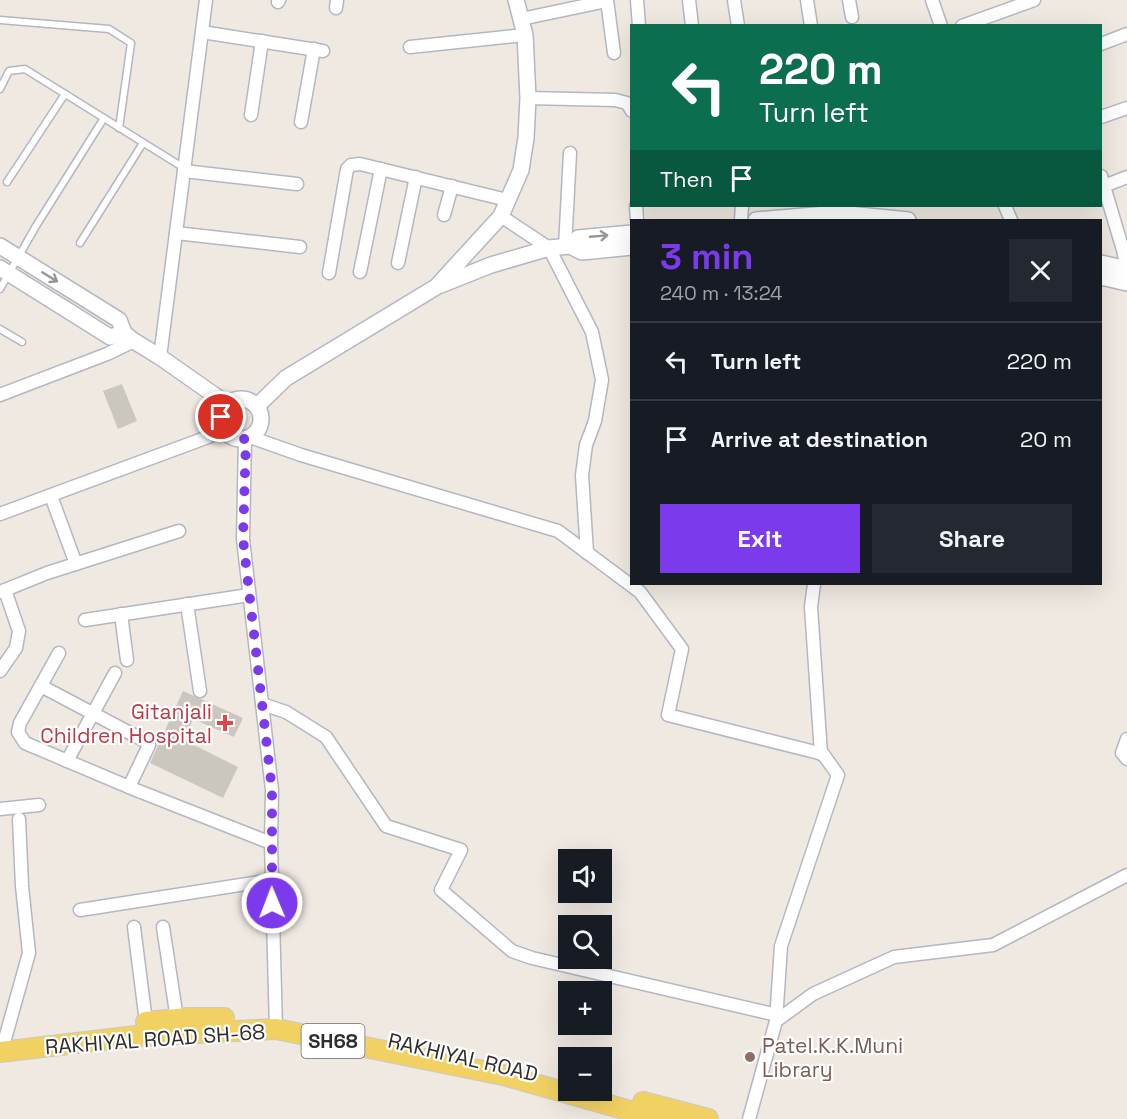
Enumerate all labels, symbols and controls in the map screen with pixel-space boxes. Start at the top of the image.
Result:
text: 220 m [759,43,883,96]
icon: left [660,48,738,126]
text: Turn left [759,95,869,130]
icon: arrive [725,162,758,195]
text: Then [660,165,713,193]
one-way arrow [588,230,608,241]
text: 3 min [660,234,754,280]
button: close [1009,239,1072,302]
one-way arrow [41,271,58,283]
text: 240 m · 13:24 [660,280,783,306]
icon: left [660,345,693,378]
text: Turn left [711,347,801,375]
text: 220 m [1007,347,1072,375]
pin [195,391,246,442]
icon: arrive [204,400,237,433]
icon: arrive [660,423,693,456]
text: Arrive at destination [711,425,928,453]
text: 20 m [1020,425,1072,453]
button: Exit [660,504,860,573]
button: Share [872,504,1072,573]
place label: Gitanjali Children Hospital [40,698,212,749]
marker: Gitanjali Children Hospital [216,714,234,732]
map controls [558,849,612,1101]
button: sound [558,849,612,903]
position arrow [240,871,304,935]
button: search [558,915,612,969]
button: + [558,981,612,1035]
street label: RAKHIYAL ROAD SH-68 [44,1018,266,1060]
road number: SH68 [302,1024,364,1058]
street label: RAKHIYAL ROAD [385,1027,541,1087]
place label: Patel.K.K.Muni Library [762,1032,903,1083]
button: − [558,1047,612,1101]
marker: Patel.K.K.Muni Library [743,1050,757,1064]

